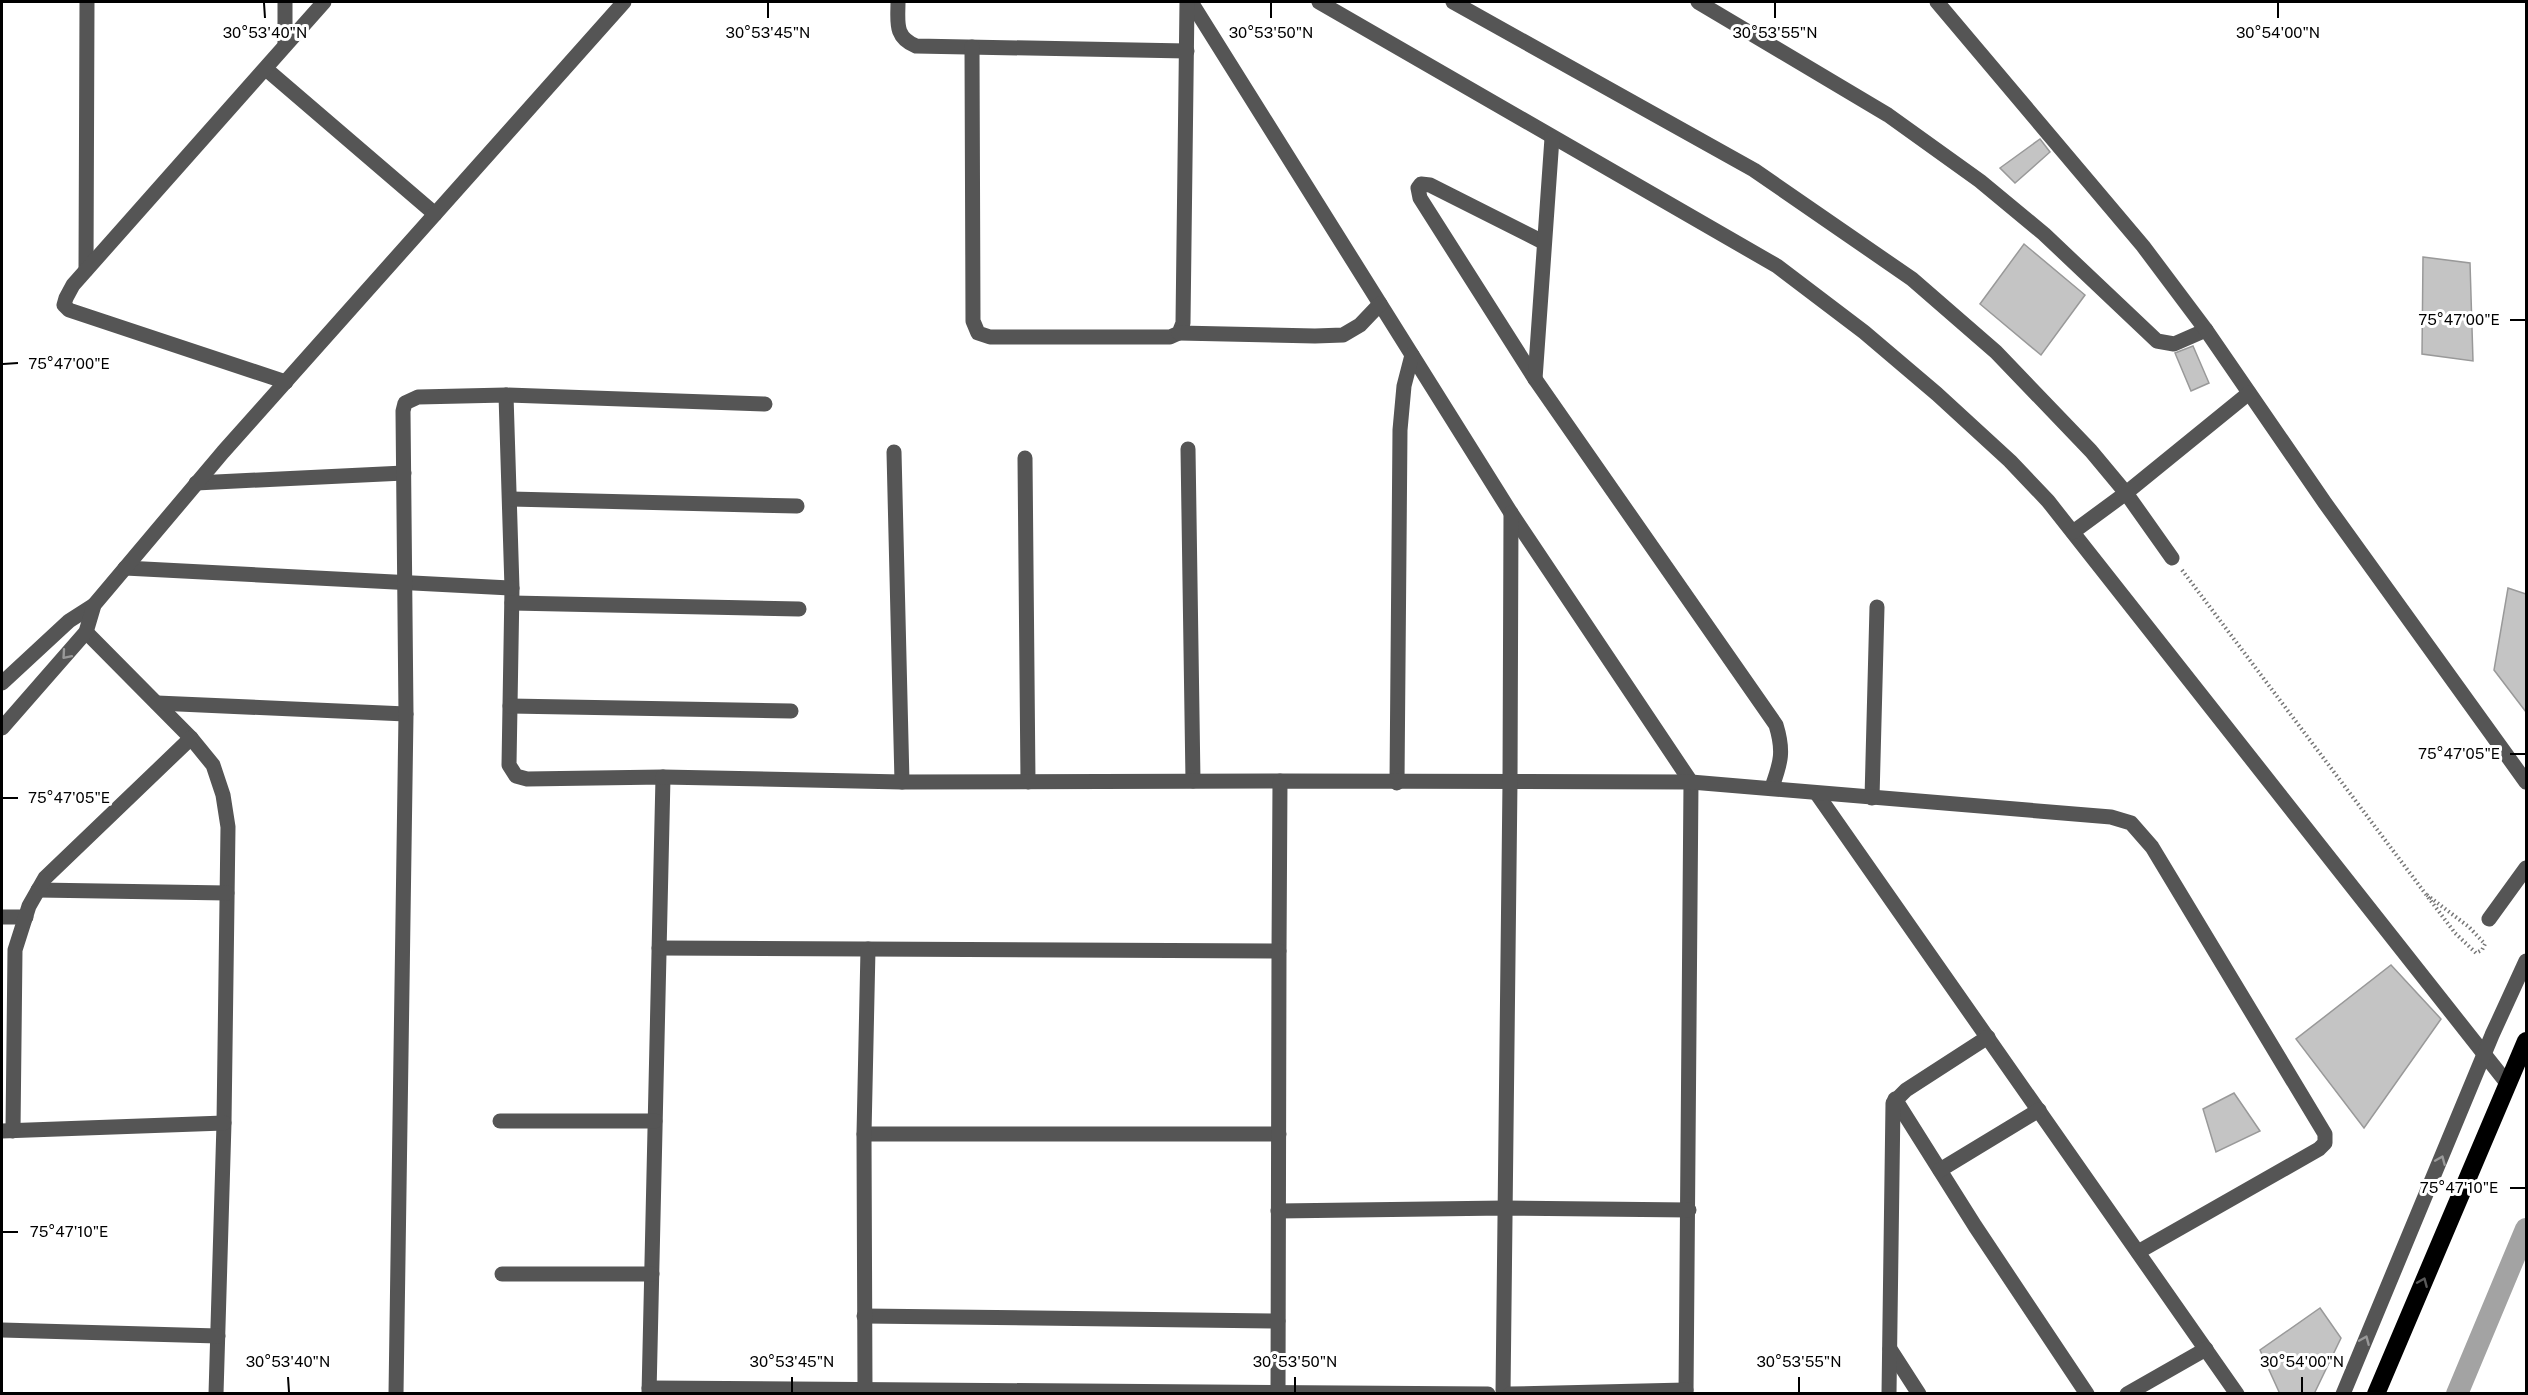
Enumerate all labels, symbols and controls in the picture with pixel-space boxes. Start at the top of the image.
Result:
text: 30°53'40"N [223,24,307,41]
text: 30°53'45"N [726,24,810,41]
text: 30°53'50"N [1229,24,1313,41]
text: 30°53'55"N [1732,24,1818,41]
text: 30°54'00"N [2236,24,2320,41]
text: 75°47'00"E [2418,311,2500,328]
text: 75°47'00"E [28,355,110,372]
one-way arrow [62,648,73,659]
text: 75°47'05"E [2418,745,2500,762]
text: 75°47'05"E [28,789,110,806]
one-way arrow [2434,1155,2446,1166]
text: 75°47'10"E [2420,1179,2498,1196]
text: 75°47'10"E [30,1223,108,1240]
one-way arrow [2416,1277,2428,1288]
one-way arrow [2358,1335,2370,1346]
text: 30°53'40"N [246,1353,330,1370]
text: 30°53'45"N [750,1353,834,1370]
text: 30°53'50"N [1253,1353,1337,1370]
text: 30°53'55"N [1756,1353,1842,1370]
text: 30°54'00"N [2260,1353,2344,1370]

